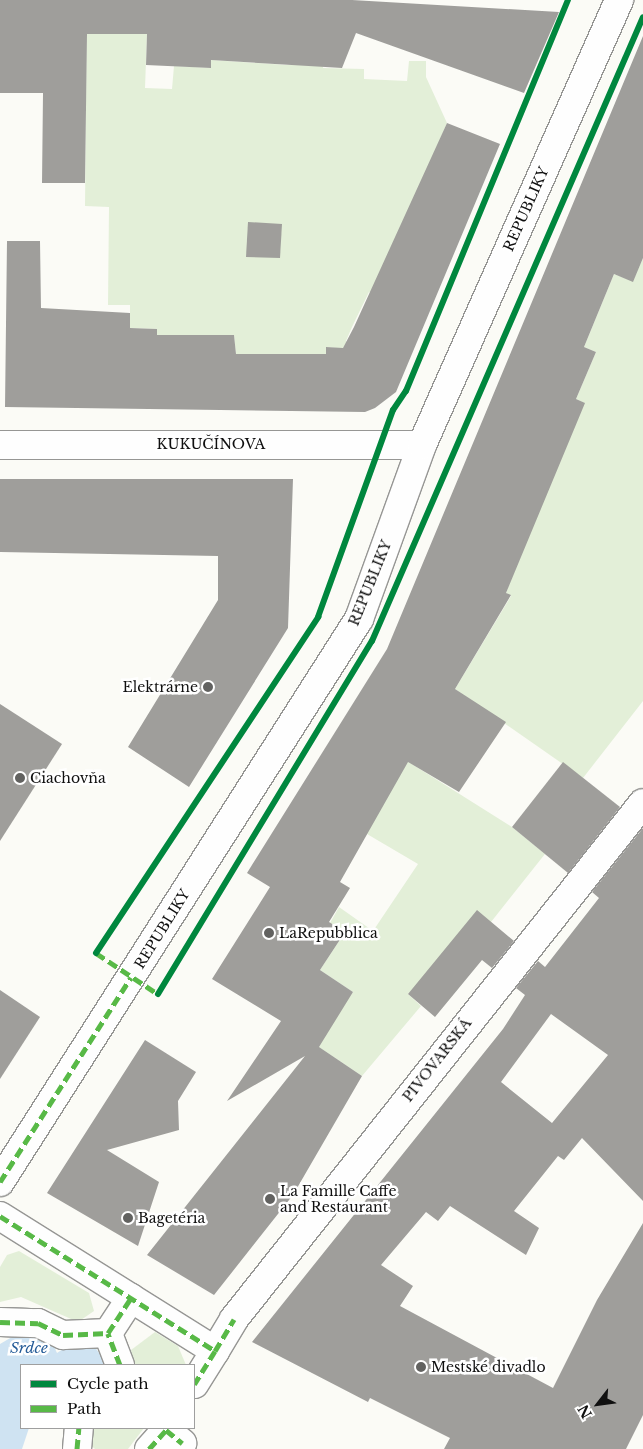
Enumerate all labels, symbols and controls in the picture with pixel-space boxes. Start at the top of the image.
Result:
street label: REPUBLIKY [500,164,552,254]
street label: KUKUČÍNOVA [157,436,265,452]
street label: REPUBLIKY [345,538,395,628]
place label: Elektrárne [123,679,198,695]
marker: Elektrárne [202,681,214,693]
place label: Ciachovňa [30,770,106,786]
marker: Ciachovňa [14,772,26,784]
street label: REPUBLIKY [131,886,193,972]
place label: LaRepubblica [279,925,378,941]
marker: LaRepubblica [263,927,275,939]
street label: PIVOVARSKÁ [399,1015,475,1105]
place label: La Famille Caffe and Restaurant [280,1183,397,1216]
marker: La Famille Caffe and Restaurant [264,1193,276,1205]
place label: Bagetéria [138,1210,205,1226]
marker: Bagetéria [122,1212,134,1224]
water label: Srdce [10,1339,48,1357]
place label: Mestské divadlo [431,1359,546,1375]
marker: Mestské divadlo [415,1361,427,1373]
legend [20,1364,195,1429]
text: Cycle path [67,1374,149,1393]
north arrow [573,1379,623,1429]
text: Path [67,1399,101,1418]
text: N [574,1401,596,1422]

